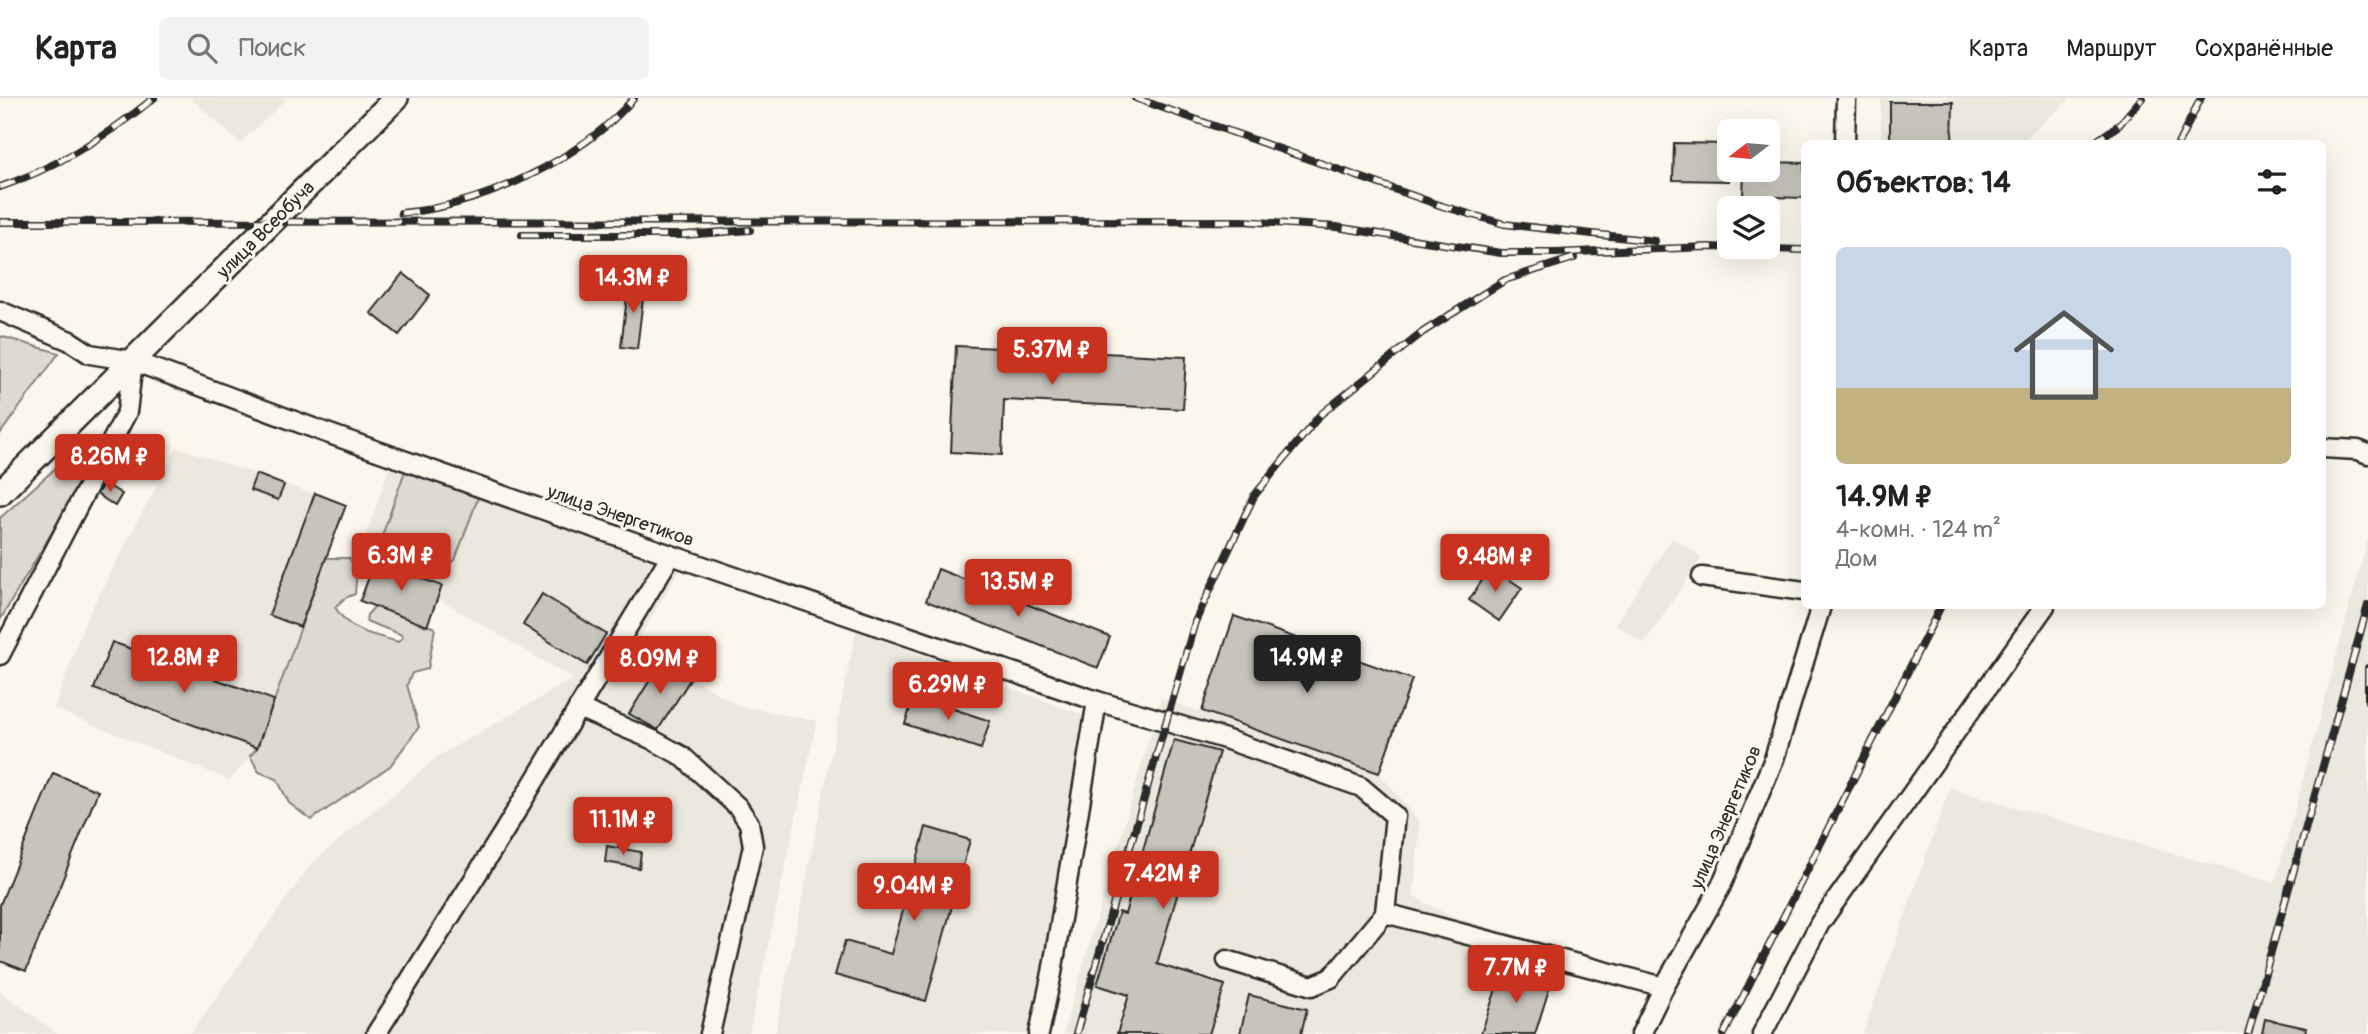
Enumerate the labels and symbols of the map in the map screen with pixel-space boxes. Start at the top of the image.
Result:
north arrow [1717,119,1780,182]
street label: улица Всеобуча [211,176,320,284]
pin: 14.3M ₽ [568,256,698,315]
pin: 5.37M ₽ [987,328,1117,387]
pin: 8.26M ₽ [45,434,175,494]
street label: улица Энергетиков [543,479,697,552]
pin: 6.3M ₽ [344,533,458,593]
pin: 9.48M ₽ [1430,534,1560,594]
pin: 13.5M ₽ [953,560,1083,619]
pin: 12.8M ₽ [119,636,249,695]
pin: 8.09M ₽ [595,636,725,696]
pin: 14.9M ₽ [1242,636,1372,695]
pin: 6.29M ₽ [883,662,1013,722]
street label: улица Энергетиков [1684,742,1767,894]
pin: 11.1M ₽ [558,798,688,857]
pin: 7.42M ₽ [1098,852,1228,911]
pin: 9.04M ₽ [849,864,979,923]
pin: 7.7M ₽ [1459,946,1573,1005]

